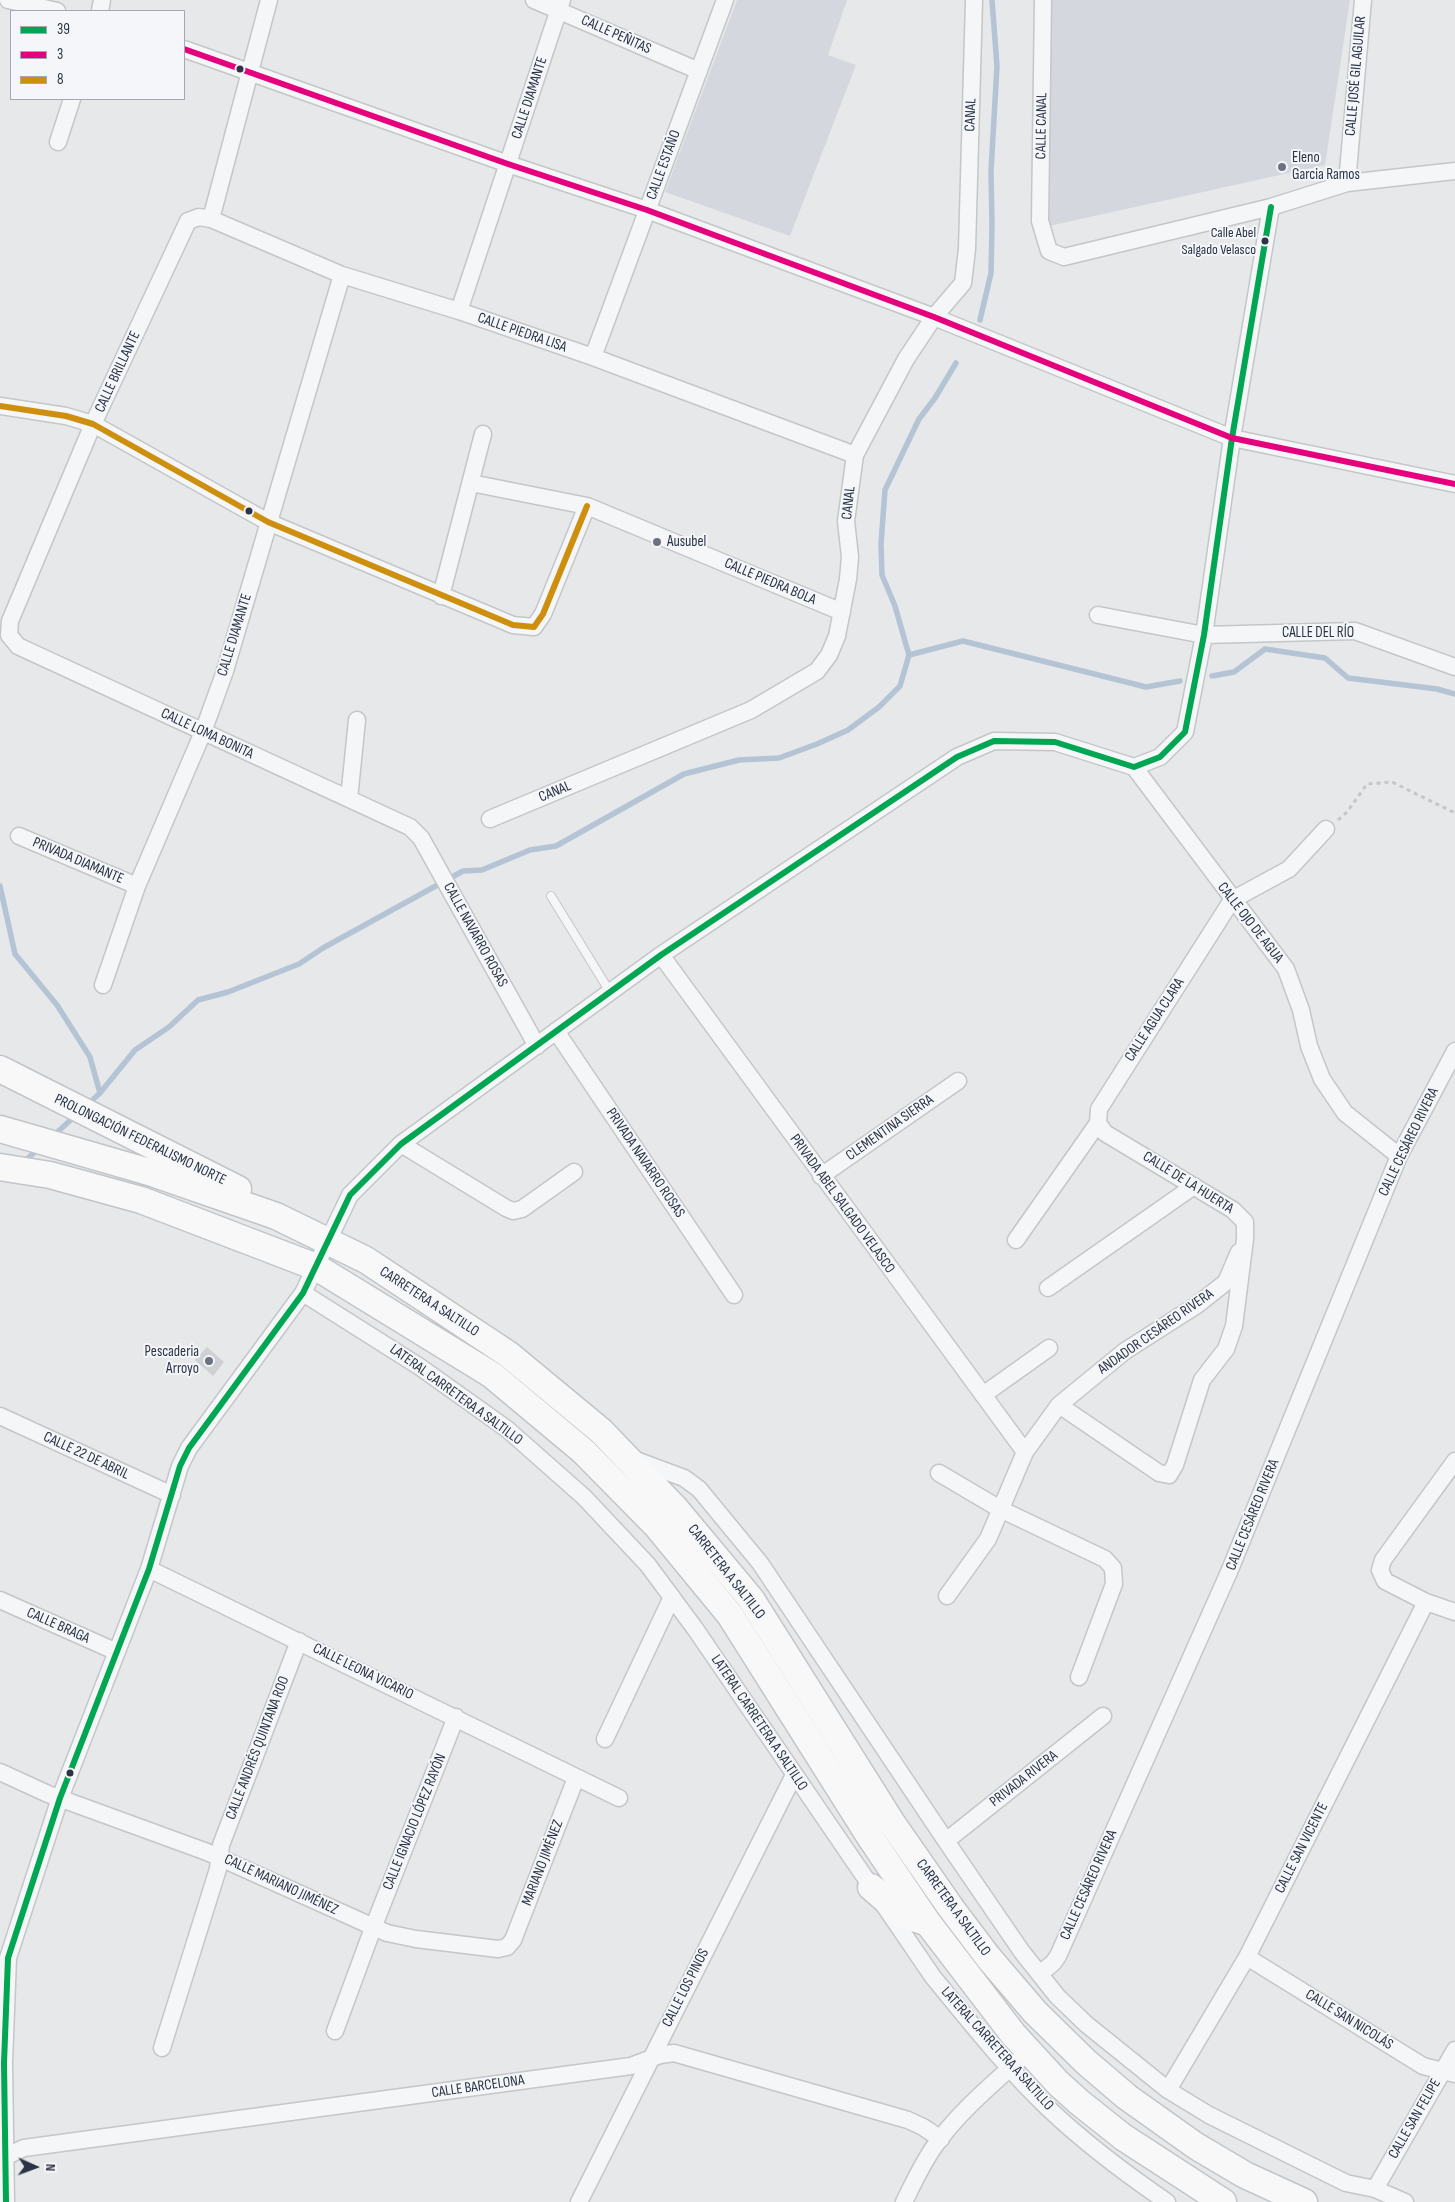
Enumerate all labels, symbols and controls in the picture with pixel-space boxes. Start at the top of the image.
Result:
legend [10,10,185,100]
street label: CALLE PEÑITAS [578,12,654,58]
street label: CALLE JOSÉ GIL AGUILAR [1342,15,1370,137]
text: 39 [57,20,70,39]
text: 3 [57,45,63,64]
street label: CALLE DIAMANTE [508,55,552,141]
unlabelled marker [235,64,245,74]
text: 8 [57,70,64,89]
street label: CALLE CANAL [1032,92,1052,160]
street label: CANAL [961,98,981,132]
street label: CALLE ESTAÑO [643,128,685,202]
place label: Eleno Garcia Ramos [1292,149,1360,184]
marker: Eleno Garcia Ramos [1276,161,1288,173]
place label: Calle Abel Salgado Velasco [1181,225,1256,258]
marker: Calle Abel Salgado Velasco [1260,236,1270,246]
street label: CALLE PIEDRA LISA [475,309,569,357]
street label: CALLE BRILLANTE [91,329,145,415]
street label: CANAL [838,485,860,521]
unlabelled marker [244,506,254,516]
place label: Ausubel [667,533,706,551]
marker: Ausubel [651,536,663,548]
street label: CALLE PIEDRA BOLA [721,555,819,609]
street label: CALLE DIAMANTE [214,592,256,678]
street label: CALLE DEL RÍO [1282,624,1354,642]
street label: CALLE LOMA BONITA [158,705,256,763]
street label: CANAL [536,777,574,807]
street label: PRIVADA DIAMANTE [30,834,126,888]
street label: CALLE OJO DE AGUA [1213,879,1287,967]
street label: CALLE NAVARRO ROSAS [439,880,511,990]
street label: CALLE AGUA CLARA [1121,975,1189,1065]
street label: CALLE CESÁREO RIVERA [1375,1085,1443,1199]
street label: PROLONGACIÓN FEDERALISMO NORTE [51,1090,229,1190]
street label: CLEMENTINA SIERRA [843,1091,937,1165]
street label: PRIVADA NAVARRO ROSAS [602,1105,688,1221]
street label: PRIVADA ABEL SALGADO VELASCO [785,1131,899,1277]
street label: CALLE DE LA HUERTA [1139,1148,1237,1218]
street label: CARRETERA A SALTILLO [376,1263,482,1341]
street label: ANDADOR CESÁREO RIVERA [1095,1285,1217,1379]
street label: LATERAL CARRETERA A SALTILLO [386,1341,526,1449]
place label: Pescaderia Arroyo [145,1343,199,1378]
marker: Pescaderia Arroyo [203,1355,215,1367]
street label: CALLE 22 DE ABRIL [40,1428,132,1484]
street label: CALLE CESÁREO RIVERA [1222,1457,1284,1573]
street label: CARRETERA A SALTILLO [683,1521,769,1623]
street label: CALLE BRAGA [24,1604,92,1648]
street label: CALLE LEONA VICARIO [310,1640,416,1704]
street label: LATERAL CARRETERA A SALTILLO [707,1652,811,1794]
street label: CALLE ANDRÉS QUINTANA ROO [222,1674,294,1822]
street label: PRIVADA RIVERA [986,1747,1062,1811]
street label: CALLE IGNACIO LÓPEZ RAYÓN [379,1751,451,1893]
unlabelled marker [65,1768,75,1778]
street label: CALLE SAN VICENTE [1271,1800,1333,1896]
street label: MARIANO JIMÉNEZ [518,1818,568,1908]
street label: CALLE CESÁREO RIVERA [1057,1827,1121,1943]
street label: CALLE MARIANO JIMÉNEZ [221,1851,341,1919]
street label: CARRETERA A SALTILLO [912,1856,994,1960]
street label: CALLE LOS PINOS [659,1946,713,2030]
street label: LATERAL CARRETERA A SALTILLO [937,1983,1057,2115]
street label: CALLE SAN NICOLÁS [1302,1986,1396,2054]
street label: CALLE BARCELONA [430,2072,526,2102]
street label: CALLE SAN FELIPE [1385,2076,1445,2162]
north arrow [10,2142,60,2192]
text: N [42,2163,59,2172]

